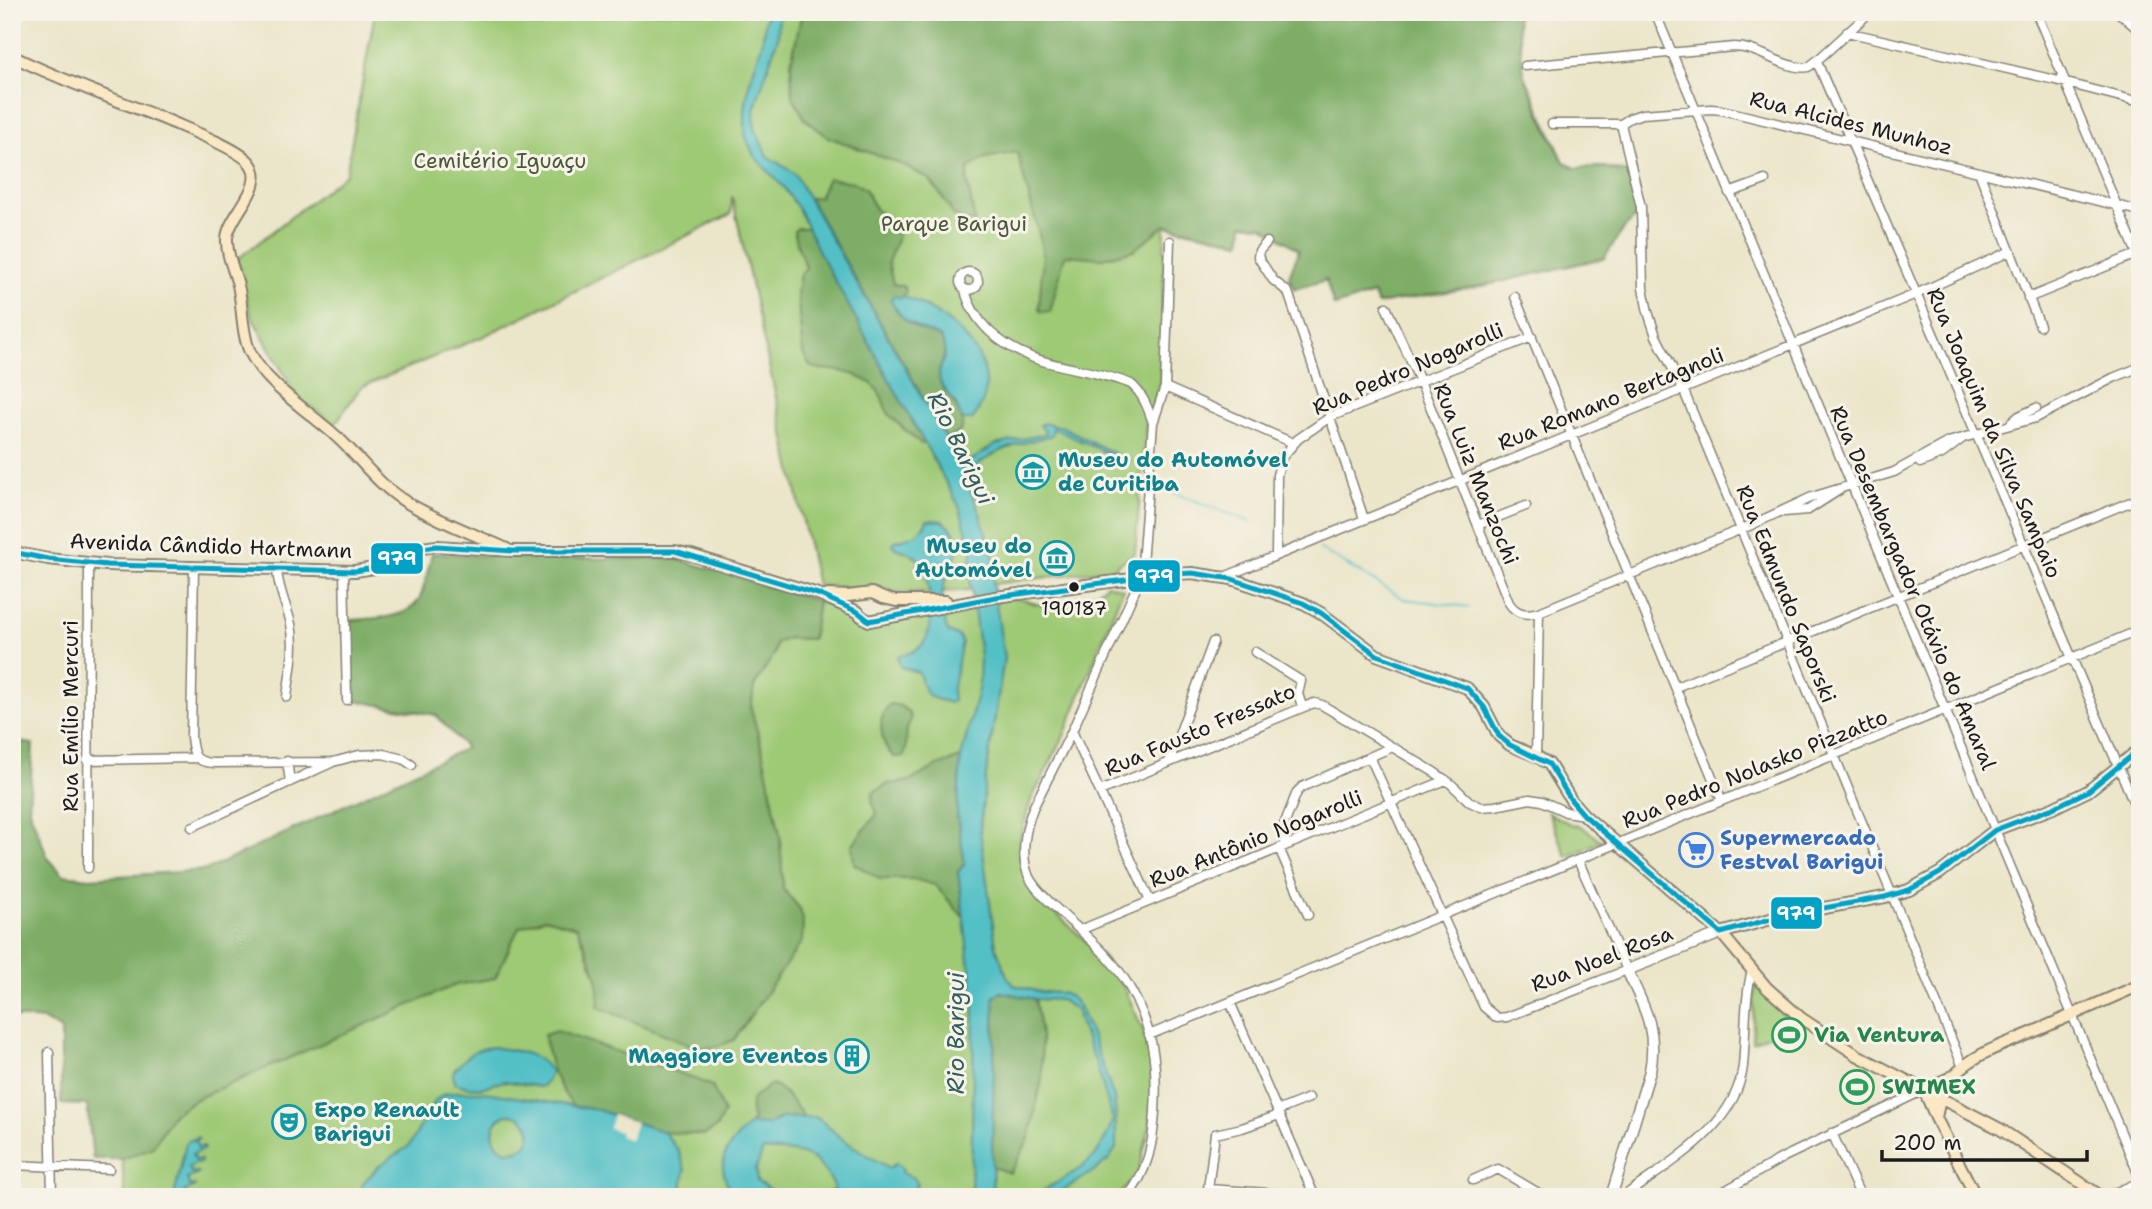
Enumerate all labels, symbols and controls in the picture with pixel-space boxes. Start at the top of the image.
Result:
street label: Rua Alcides Munhoz [1747,84,1955,162]
park label: Cemitério Iguaçu [414,147,586,175]
park label: Parque Barigui [881,210,1027,238]
street label: Rua Joaquim da Silva Sampaio [1920,283,2068,583]
street label: Rua Pedro Nogarolli [1308,316,1508,422]
street label: Rua Romano Bertagnoli [1494,341,1728,457]
street label: Rua Luiz Manzochi [1427,379,1525,569]
water label: Rio Barigui [921,387,1001,510]
street label: Rua Desembargador Otávio do Amaral [1823,402,2003,775]
place label: Museu do Automóvel de Curitiba [1058,446,1288,498]
museum icon: Museu do Automóvel de Curitiba [1014,453,1052,491]
street label: Rua Edmundo Saporski [1729,481,1843,707]
street label: Avenida Cândido Hartmann [69,527,353,565]
place label: Museu do Automóvel [915,532,1032,584]
museum icon: Museu do Automóvel [1038,539,1076,577]
line badge: 979 [370,542,424,575]
text: 979 [377,546,417,571]
line badge: 979 [1127,559,1181,593]
text: 979 [1134,564,1174,589]
marker: 190187 [1067,580,1081,594]
place label: 190187 [1041,596,1107,621]
street label: Rua Emílio Mercuri [57,620,85,812]
street label: Rua Fausto Fressato [1100,677,1300,783]
street label: Rua Pedro Nolasko Pizzatto [1618,703,1892,835]
street label: Rua Antônio Nogarolli [1145,783,1367,895]
place label: Supermercado Festval Barigui [1720,824,1884,876]
supermarket icon: Supermercado Festval Barigui [1677,831,1715,869]
line badge: 979 [1770,896,1823,930]
text: 979 [1776,901,1816,926]
street label: Rua Noel Rosa [1527,919,1677,999]
water label: Rio Barigui [941,972,971,1094]
sports icon: Via Ventura [1770,1016,1808,1054]
place label: Via Ventura [1814,1021,1945,1049]
building icon: Maggiore Eventos [833,1037,871,1075]
place label: Maggiore Eventos [628,1042,828,1070]
sports icon: SWIMEX [1838,1068,1876,1106]
place label: SWIMEX [1882,1073,1976,1101]
place label: Expo Renault Barigui [314,1096,460,1148]
theatre icon: Expo Renault Barigui [270,1103,308,1141]
scale bar [1882,1118,2087,1162]
text: 200 m [1893,1129,1962,1157]

